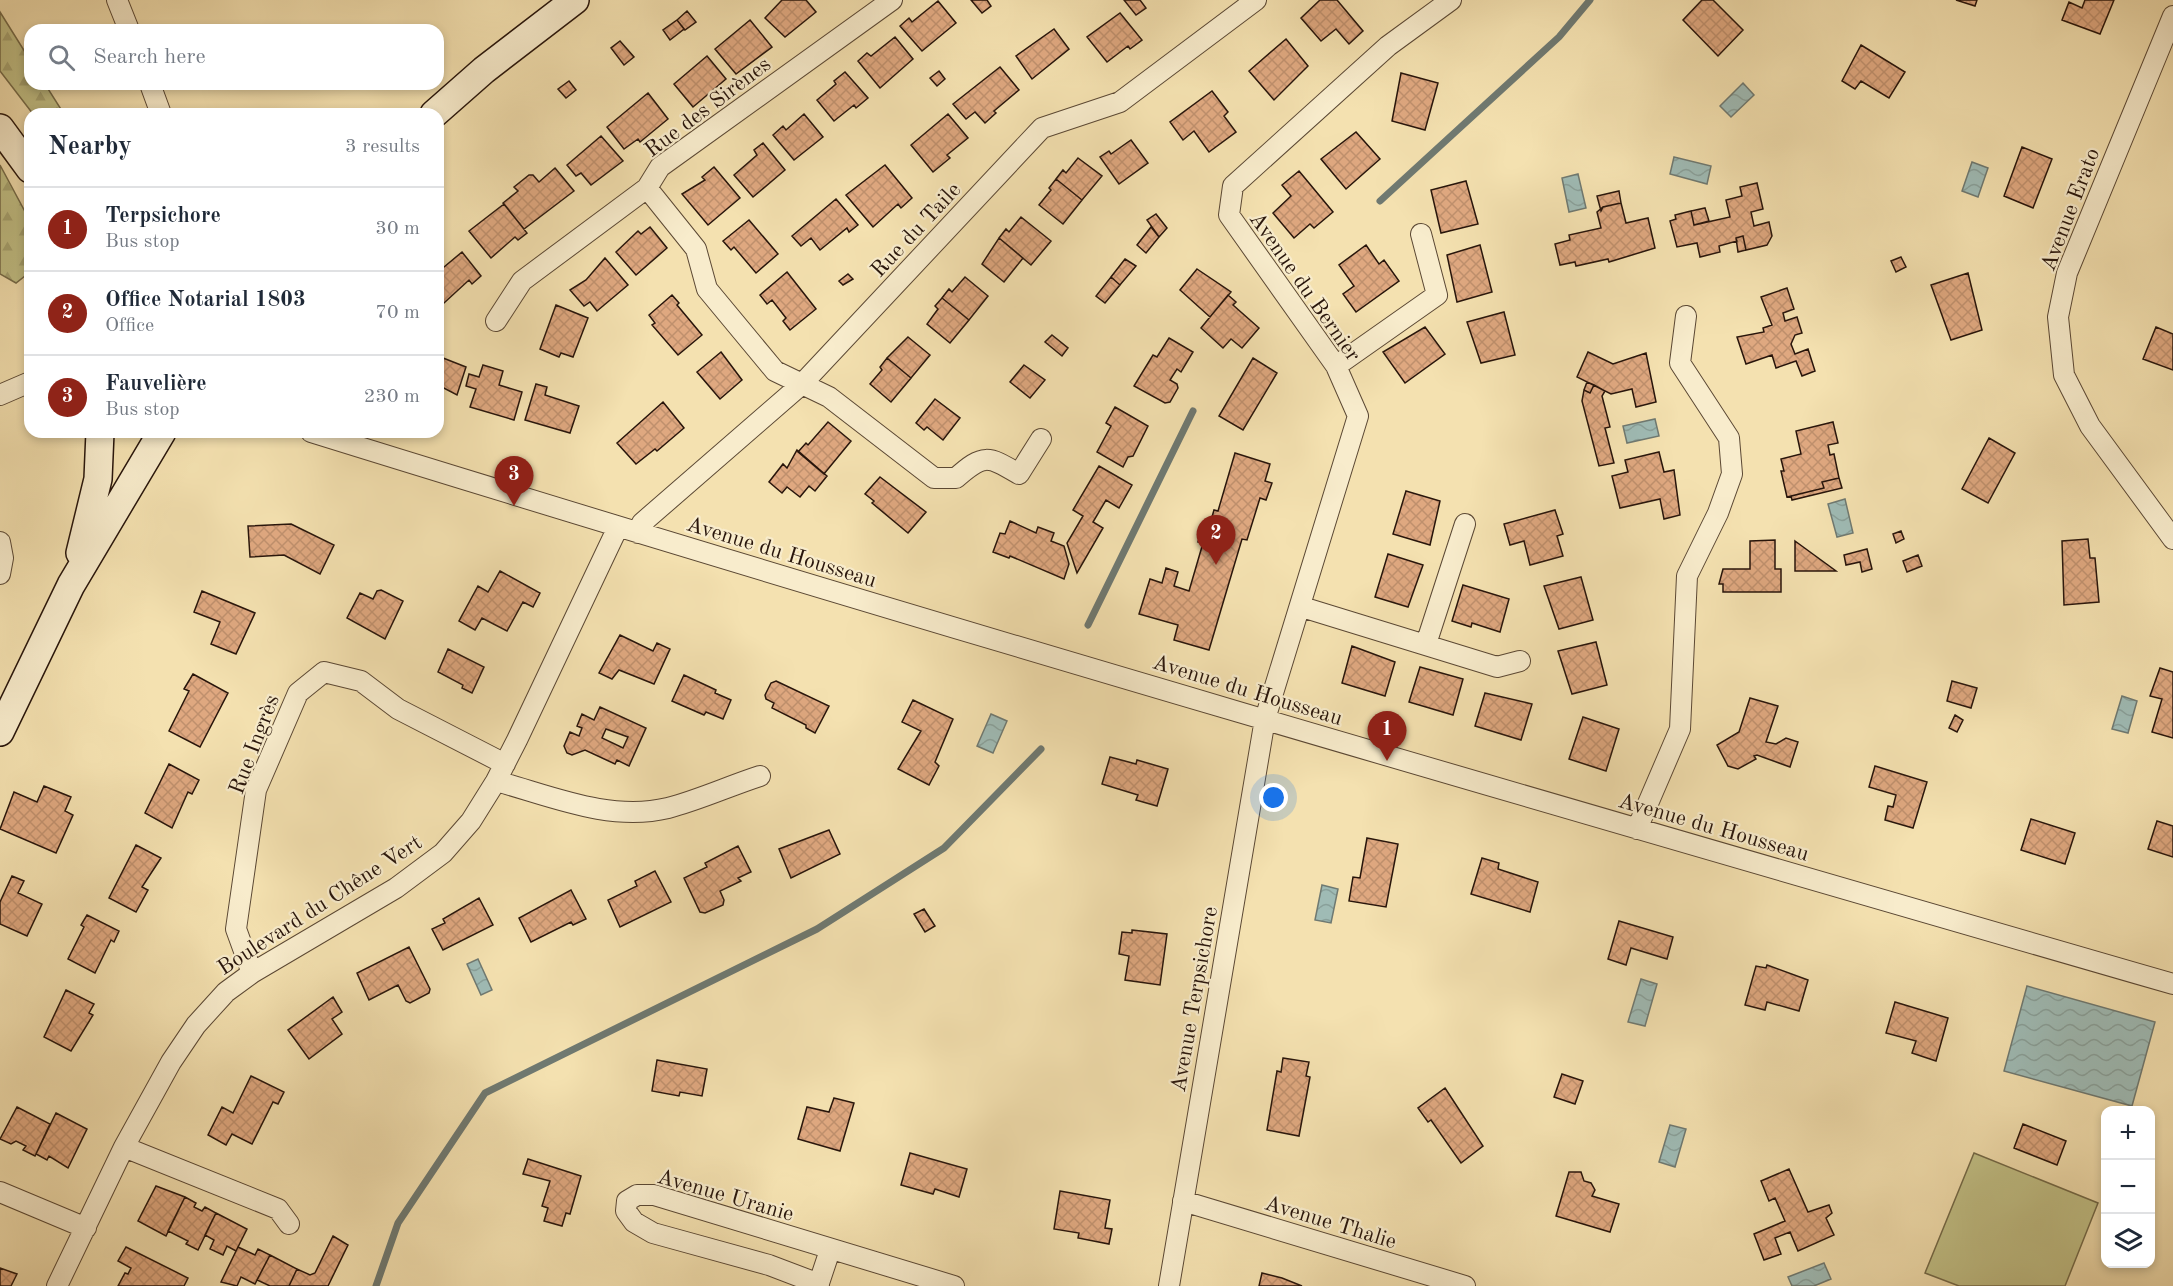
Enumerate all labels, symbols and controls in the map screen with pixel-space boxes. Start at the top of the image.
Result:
search box [24,24,444,90]
icon: search [45,41,78,74]
text: Search here [93,46,206,68]
street label: Rue des Sirènes [641,53,775,162]
text: Nearby [48,134,132,160]
text: 3 results [345,137,420,157]
street label: Avenue Erato [2037,145,2104,274]
street label: Rue du Taile [867,179,966,282]
text: Terpsichore [105,205,221,227]
street label: Avenue du Bernier [1245,208,1364,366]
text: 1 [62,219,73,239]
text: 30 m [375,219,420,239]
text: Bus stop [105,232,180,252]
text: Office Notarial 1803 [105,289,306,311]
text: 2 [62,303,73,323]
text: 70 m [375,303,420,323]
text: Office [105,316,154,336]
text: Fauvelière [105,373,207,395]
text: 3 [62,387,73,407]
text: 230 m [364,387,420,407]
text: Bus stop [105,400,180,420]
pin: 3 [494,456,534,506]
street label: Avenue du Housseau [684,514,879,592]
pin: 2 [1196,516,1236,565]
street label: Avenue du Housseau [1150,652,1345,730]
street label: Rue Ingrès [226,692,284,798]
pin: 1 [1368,712,1406,761]
your location [1259,783,1288,812]
street label: Avenue du Housseau [1616,790,1812,866]
street label: Boulevard du Chêne Vert [214,832,426,980]
street label: Avenue Terpsichore [1168,905,1222,1094]
map controls [2101,1106,2155,1268]
button: + [2101,1106,2155,1160]
button: − [2101,1160,2155,1214]
street label: Avenue Uranie [655,1166,796,1226]
street label: Avenue Thalie [1262,1192,1399,1253]
button: layers [2101,1214,2155,1268]

